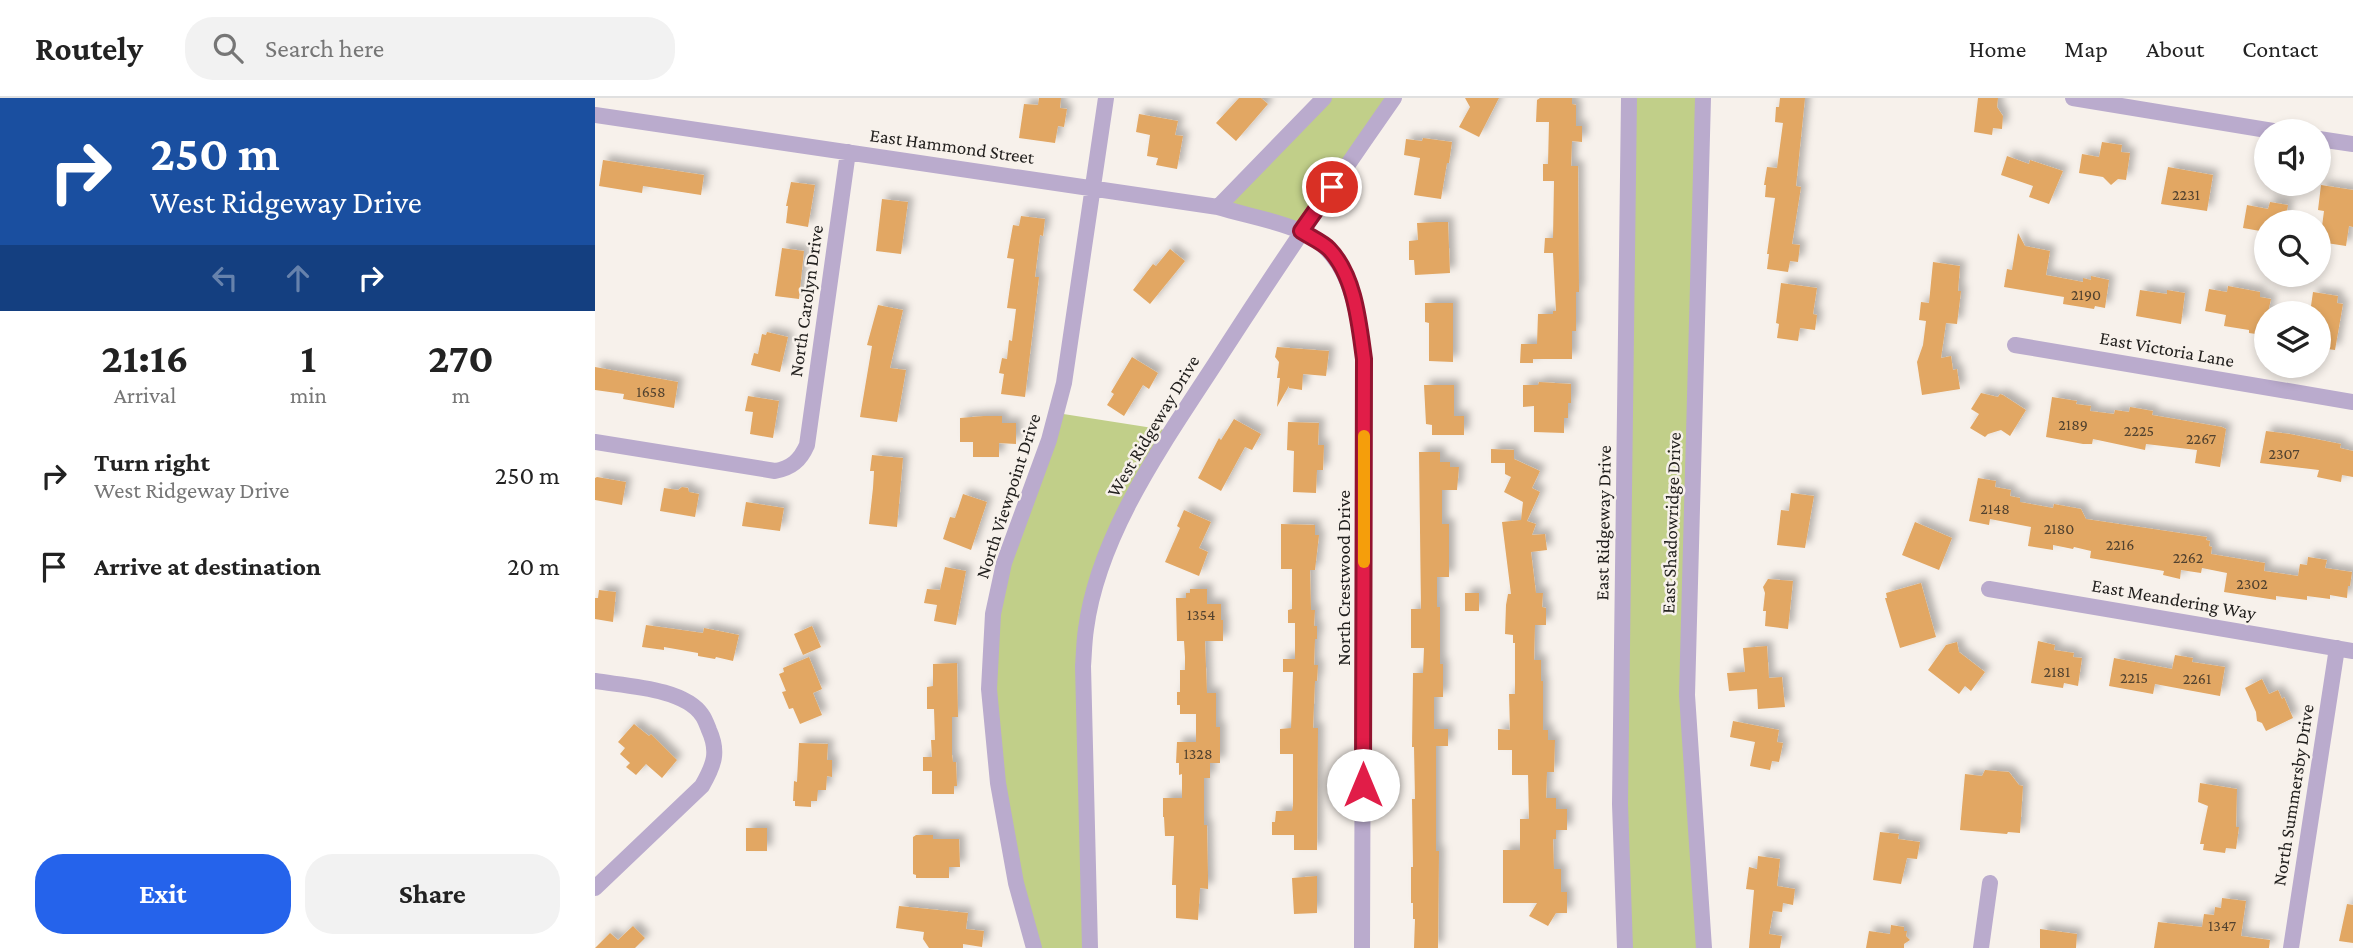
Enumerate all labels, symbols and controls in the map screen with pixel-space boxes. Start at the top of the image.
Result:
search box [185,17,675,80]
icon: search [209,29,247,67]
text: Routely [35,30,143,67]
text: Search here [265,34,384,63]
text: Home [1969,35,2026,62]
text: Map [2064,35,2108,62]
text: About [2146,35,2204,62]
text: Contact [2242,35,2318,62]
map controls [2254,119,2331,378]
button: sound [2254,119,2331,196]
street label: East Hammond Street [868,124,1036,168]
icon: right [35,126,126,217]
text: 250 m [150,126,280,181]
pin [1302,157,1362,217]
icon: arrive [1313,168,1351,206]
text: West Ridgeway Drive [150,184,422,220]
house number: 2231 [2172,186,2200,203]
button: search [2254,210,2331,287]
street label: North Carolyn Drive [785,224,827,378]
icon: left [206,259,244,297]
icon: ahead [279,259,317,297]
icon: right [352,259,390,297]
house number: 2190 [2071,286,2101,303]
button: layers [2254,301,2331,378]
street label: East Victoria Lane [2098,327,2236,371]
text: 21:16 [101,334,189,381]
text: 1 [301,334,316,381]
text: 270 [428,334,494,381]
street label: West Ridgeway Drive [1102,351,1204,501]
text: Arrival [114,382,176,408]
text: min [290,382,327,408]
text: m [452,382,470,408]
house number: 1658 [636,383,666,400]
street label: North Viewpoint Drive [971,411,1045,581]
house number: 2189 [2058,416,2088,433]
house number: 2225 [2124,422,2154,439]
house number: 2267 [2186,430,2217,447]
street label: East Shadowridge Drive [1657,432,1685,614]
street label: East Ridgeway Drive [1591,445,1615,601]
house number: 2307 [2268,445,2300,462]
text: Turn right [94,448,210,477]
icon: right [35,457,73,495]
text: 250 m [495,461,560,490]
text: West Ridgeway Drive [94,477,289,503]
street label: North Crestwood Drive [1333,490,1354,666]
house number: 2148 [1980,500,2010,517]
house number: 2180 [2044,520,2074,537]
house number: 2216 [2106,536,2134,553]
icon: arrive [35,548,73,586]
house number: 2262 [2173,549,2204,566]
text: Arrive at destination [94,552,321,581]
text: 20 m [507,552,560,581]
street label: East Meandering Way [2090,574,2258,624]
house number: 2302 [2236,575,2268,592]
house number: 1354 [1187,606,1215,623]
house number: 2181 [2044,663,2070,680]
house number: 2215 [2120,669,2148,686]
house number: 2261 [2183,670,2211,687]
street label: North Summersby Drive [2268,703,2318,887]
house number: 1328 [1183,745,1213,762]
position arrow [1326,748,1400,822]
button: Exit [35,854,291,934]
button: Share [305,854,560,934]
house number: 1347 [2208,917,2237,934]

